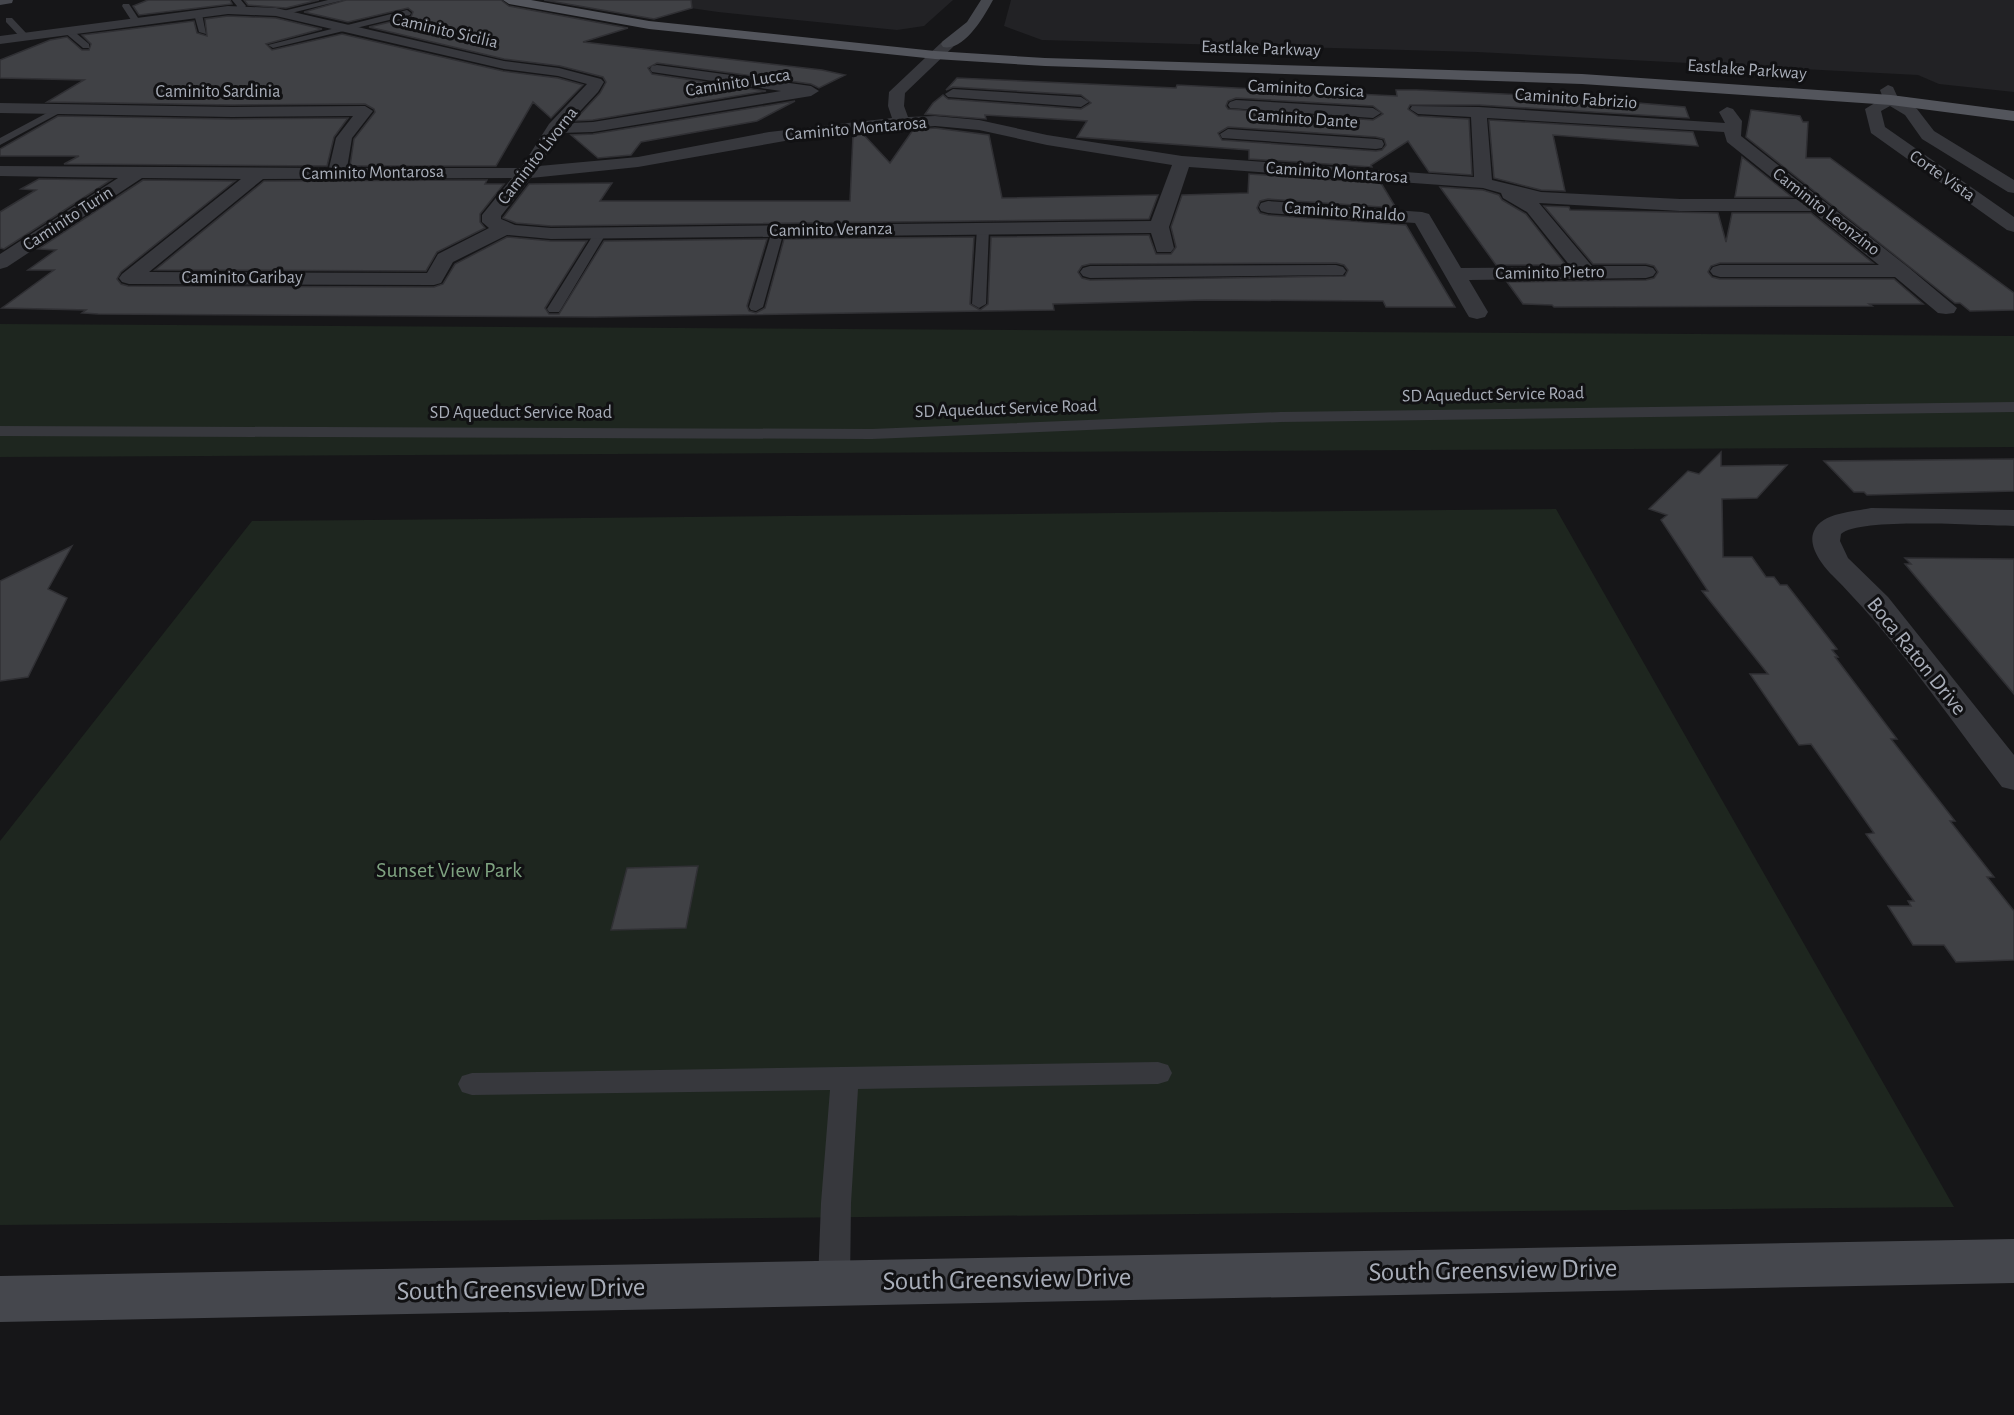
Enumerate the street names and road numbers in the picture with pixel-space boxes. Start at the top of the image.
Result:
street label: Caminito Sicilia [390,10,500,52]
street label: Eastlake Parkway [1201,38,1321,60]
street label: Eastlake Parkway [1687,57,1808,83]
street label: Caminito Lucca [684,66,792,100]
street label: Caminito Corsica [1247,77,1365,101]
street label: Caminito Sardinia [156,83,280,101]
street label: Caminito Fabrizio [1514,86,1638,112]
street label: Caminito Livorna [494,104,582,208]
street label: Caminito Dante [1247,106,1359,132]
street label: Caminito Montarosa [784,114,928,144]
street label: Corte Vista [1906,147,1978,205]
street label: Caminito Montarosa [1265,159,1409,187]
street label: Caminito Montarosa [302,163,444,183]
street label: Caminito Leonzino [1769,165,1883,259]
street label: Caminito Turin [20,183,116,255]
street label: Caminito Rinaldo [1284,199,1407,225]
street label: Caminito Veranza [769,220,893,240]
street label: Caminito Pietro [1495,263,1605,283]
street label: Caminito Garibay [181,269,303,287]
street label: SD Aqueduct Service Road [1402,384,1584,406]
street label: SD Aqueduct Service Road [915,397,1097,421]
street label: SD Aqueduct Service Road [430,404,612,422]
street label: Boca Raton Drive [1863,593,1971,719]
street label: South Greensview Drive [1368,1254,1618,1286]
street label: South Greensview Drive [882,1263,1132,1295]
street label: South Greensview Drive [396,1273,646,1305]

